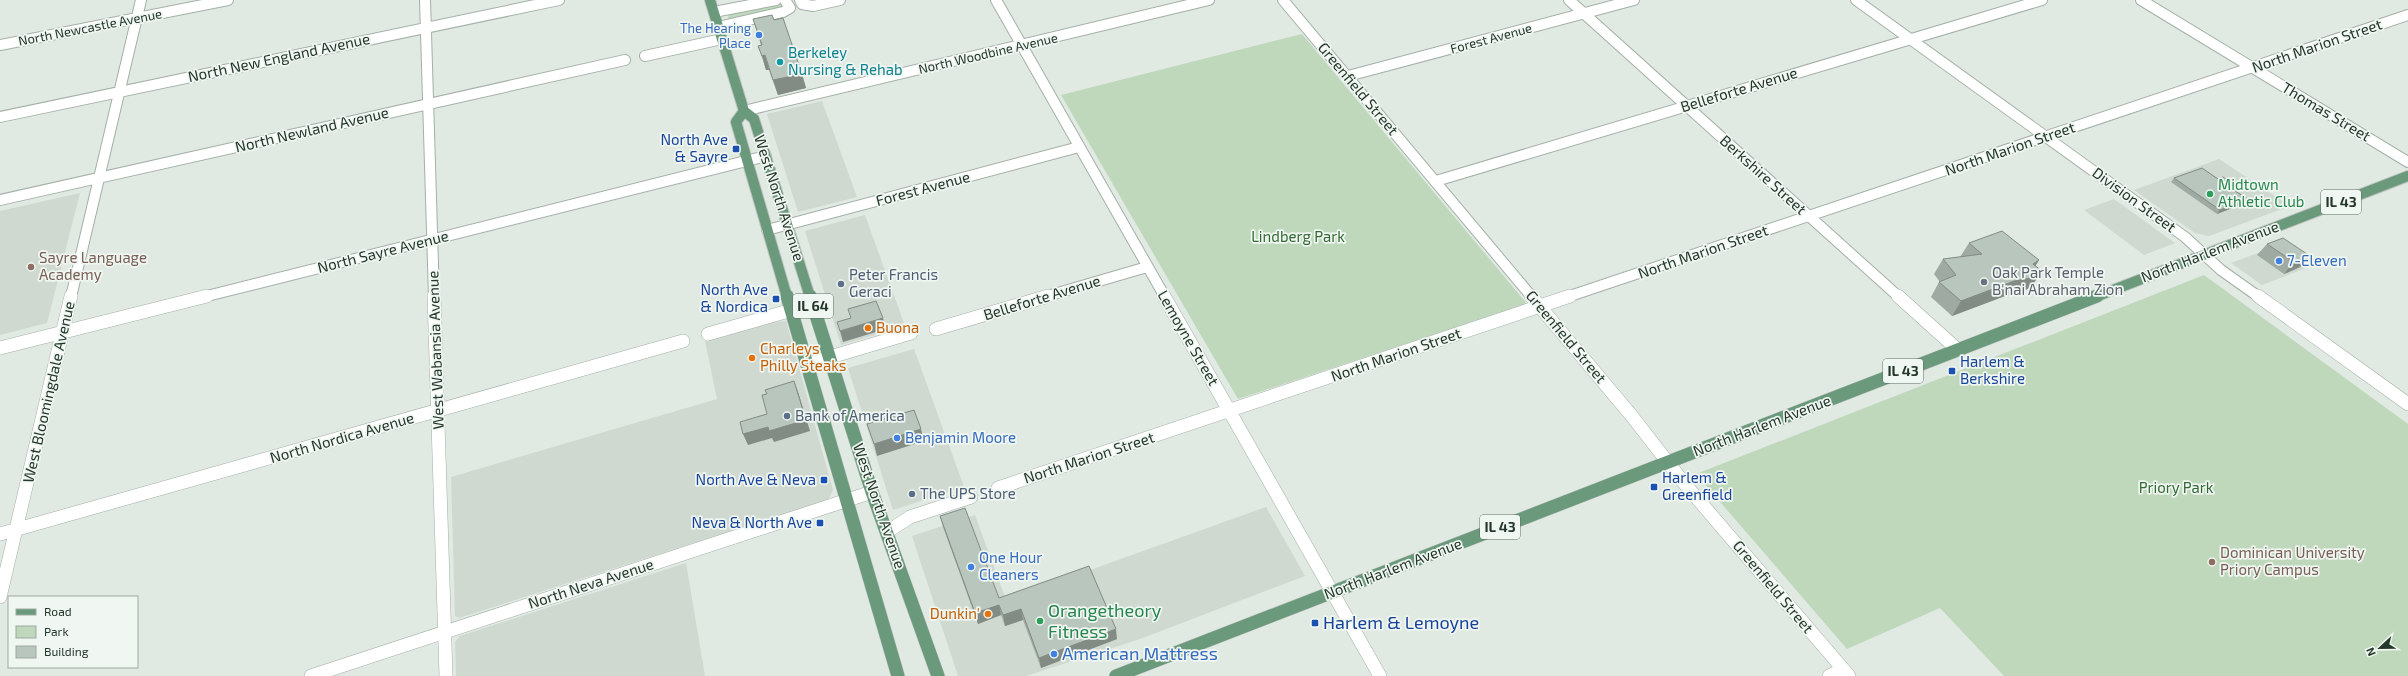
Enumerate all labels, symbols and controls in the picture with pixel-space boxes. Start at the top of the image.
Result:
street label: North Newcastle Avenue [17,5,163,49]
street label: North Marion Street [2249,14,2384,76]
street label: Forest Avenue [1448,19,1534,57]
place label: The Hearing Place [680,20,751,51]
street label: North New England Avenue [186,29,371,85]
street label: North Woodbine Avenue [917,29,1059,77]
marker: The Hearing Place [754,30,764,40]
street label: Greenfield Street [1315,38,1403,139]
place label: Berkeley Nursing & Rehab [788,43,903,78]
marker: Berkeley Nursing & Rehab [775,57,785,67]
street label: Belleforte Avenue [1678,63,1799,115]
street label: Thomas Street [2279,78,2374,145]
street label: North Newland Avenue [233,103,390,155]
street label: North Marion Street [1942,117,2077,179]
place label: North Ave & Sayre [661,130,728,165]
street label: Berkshire Street [1717,131,1811,218]
street label: West North Avenue [751,132,809,263]
marker: North Ave & Sayre [731,144,741,154]
street label: Division Street [2089,163,2180,236]
street label: Forest Avenue [874,167,972,209]
place label: Midtown Athletic Club [2218,175,2304,210]
marker: Midtown Athletic Club [2205,189,2215,199]
road number: IL 43 [2321,190,2361,214]
street label: North Harlem Avenue [2138,216,2281,286]
street label: North Marion Street [1635,220,1770,282]
street label: North Sayre Avenue [315,226,450,276]
park label: Lindberg Park [1251,227,1345,245]
place label: Sayre Language Academy [39,248,147,283]
place label: 7-Eleven [2287,251,2347,269]
marker: 7-Eleven [2274,256,2284,266]
marker: Sayre Language Academy [26,262,36,272]
place label: Oak Park Temple B'nai Abraham Zion [1992,263,2123,298]
place label: Peter Francis Geraci [849,265,938,300]
street label: West Wabansia Avenue [423,270,447,430]
street label: Belleforte Avenue [981,271,1102,323]
marker: Oak Park Temple B'nai Abraham Zion [1979,277,1989,287]
marker: Peter Francis Geraci [836,279,846,289]
place label: North Ave & Nordica [700,280,768,315]
street label: Greenfield Street [1523,286,1611,387]
street label: Lemoyne Street [1154,287,1224,389]
marker: North Ave & Nordica [771,294,781,304]
road number: IL 64 [793,294,833,318]
street label: West Bloomingdale Avenue [18,299,78,484]
place label: Buona [876,318,919,336]
marker: Buona [863,323,873,333]
street label: North Marion Street [1328,323,1463,385]
place label: Charleys Philly Steaks [760,339,846,374]
place label: Harlem & Berkshire [1960,352,2025,387]
marker: Charleys Philly Steaks [747,353,757,363]
road number: IL 43 [1883,359,1923,383]
marker: Harlem & Berkshire [1947,366,1957,376]
street label: North Harlem Avenue [1690,390,1833,460]
place label: Bank of America [795,406,905,424]
street label: North Nordica Avenue [268,408,416,466]
marker: Bank of America [782,411,792,421]
street label: North Marion Street [1021,427,1157,487]
place label: Benjamin Moore [905,428,1016,447]
marker: Benjamin Moore [892,433,902,443]
street label: West North Avenue [850,441,910,571]
place label: Harlem & Greenfield [1662,468,1732,503]
place label: North Ave & Neva [696,470,816,488]
marker: North Ave & Neva [819,475,829,485]
park label: Priory Park [2139,478,2214,496]
marker: Harlem & Greenfield [1649,482,1659,492]
place label: The UPS Store [920,484,1016,502]
marker: The UPS Store [907,489,917,499]
place label: Neva & North Ave [692,513,812,531]
road number: IL 43 [1480,515,1520,539]
marker: Neva & North Ave [815,518,825,528]
street label: North Harlem Avenue [1321,533,1464,603]
street label: Greenfield Street [1730,536,1818,637]
place label: Dominican University Priory Campus [2220,543,2365,578]
place label: One Hour Cleaners [979,548,1042,583]
street label: North Neva Avenue [526,554,656,612]
marker: Dominican University Priory Campus [2207,557,2217,567]
marker: One Hour Cleaners [966,562,976,572]
legend [8,596,138,668]
place label: Orangetheory Fitness [1048,599,1162,642]
text: Road [44,604,72,618]
place label: Dunkin' [930,604,980,622]
marker: Dunkin' [983,609,993,619]
place label: Harlem & Lemoyne [1323,611,1479,633]
marker: Orangetheory Fitness [1035,616,1045,626]
marker: Harlem & Lemoyne [1310,618,1320,628]
text: Park [44,624,69,638]
north arrow [2360,628,2400,668]
place label: American Mattress [1062,642,1218,664]
text: Building [44,644,89,658]
text: N [2363,646,2378,658]
marker: American Mattress [1049,649,1059,659]

